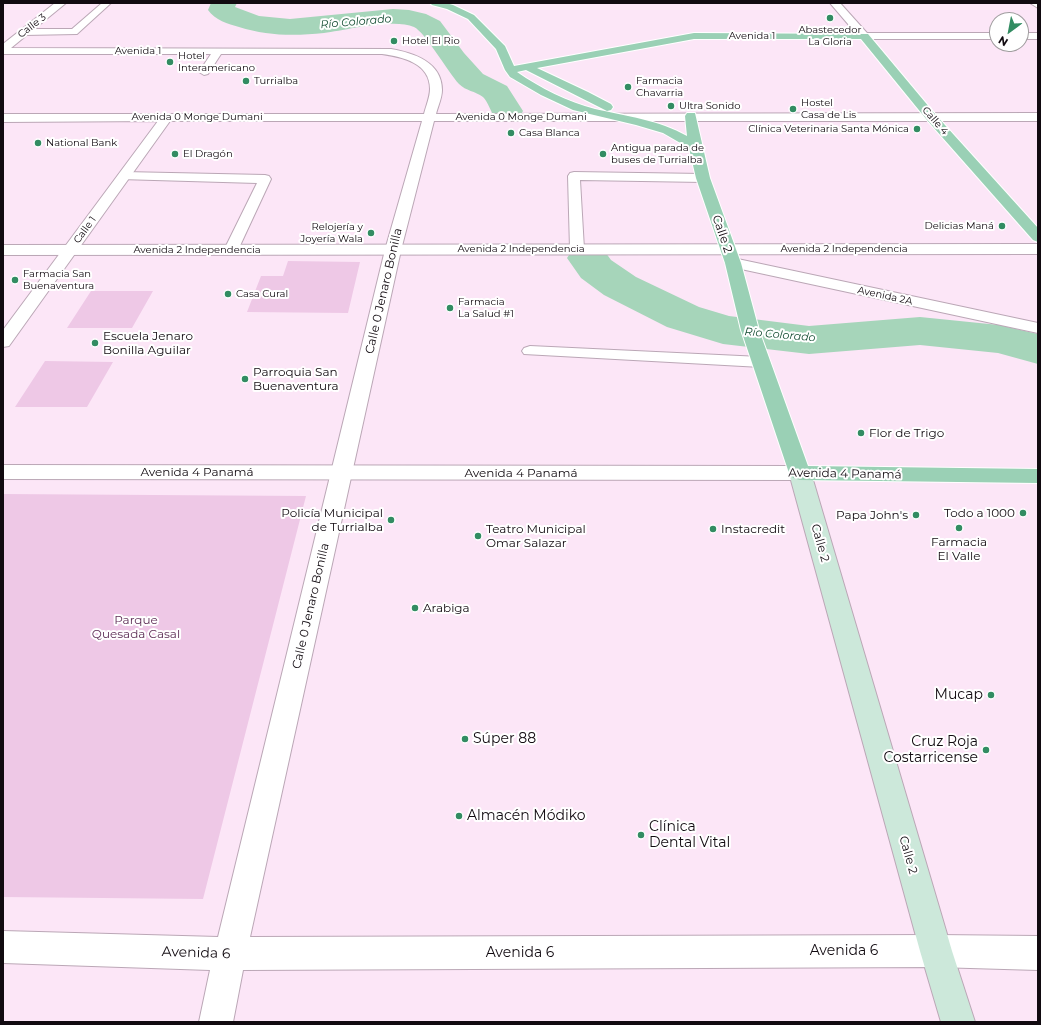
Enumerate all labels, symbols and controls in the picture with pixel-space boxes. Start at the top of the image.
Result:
street label: Calle 3 [15,11,49,41]
water label: Río Colorado [320,12,392,32]
north arrow [989,12,1029,52]
marker: Abastecedor La Gloria [825,13,835,23]
place label: Abastecedor La Gloria [798,24,862,48]
street label: Avenida 1 [729,30,775,42]
text: N [996,33,1011,50]
place label: Hotel El Rio [402,35,460,47]
marker: Hotel El Rio [389,36,399,46]
street label: Avenida 1 [115,45,161,57]
place label: Hotel Interamericano [178,50,255,74]
marker: Hotel Interamericano [165,57,175,67]
place label: Turrialba [254,75,298,87]
place label: Farmacia Chavarria [636,75,683,98]
marker: Turrialba [241,76,251,86]
marker: Farmacia Chavarria [623,82,633,92]
place label: Hostel Casa de Lis [801,97,856,120]
place label: Ultra Sonido [679,100,741,112]
marker: Ultra Sonido [666,101,676,111]
marker: Hostel Casa de Lis [788,104,798,114]
street label: Calle 4 [919,104,951,138]
street label: Avenida 0 Monge Dumani [131,111,263,123]
street label: Avenida 0 Monge Dumani [455,111,587,123]
place label: Clínica Veterinaria Santa Mónica [748,123,909,135]
marker: Clínica Veterinaria Santa Mónica [912,124,922,134]
place label: Casa Blanca [519,127,580,139]
marker: Casa Blanca [506,128,516,138]
place label: National Bank [46,137,117,149]
marker: National Bank [33,138,43,148]
place label: Antigua parada de buses de Turrialba [611,142,704,166]
place label: El Dragón [183,148,233,160]
marker: El Dragón [170,149,180,159]
marker: Antigua parada de buses de Turrialba [598,149,608,159]
street label: Calle 2 [709,213,735,255]
street label: Calle 1 [71,214,99,246]
place label: Delicias Maná [925,220,994,232]
place label: Relojería y Joyería Wala [300,221,363,244]
marker: Delicias Maná [997,221,1007,231]
street label: Calle 0 Jenaro Bonilla [363,227,405,355]
marker: Relojería y Joyería Wala [366,228,376,238]
street label: Avenida 2 Independencia [457,243,585,255]
street label: Avenida 2 Independencia [780,243,908,255]
street label: Avenida 2 Independencia [133,244,261,256]
place label: Farmacia San Buenaventura [23,268,94,292]
marker: Farmacia San Buenaventura [10,275,20,285]
street label: Avenida 2A [856,284,914,308]
place label: Casa Cural [236,288,288,300]
marker: Casa Cural [223,289,233,299]
place label: Farmacia La Salud #1 [458,296,514,320]
marker: Farmacia La Salud #1 [445,303,455,313]
water label: Río Colorado [744,325,816,345]
place label: Escuela Jenaro Bonilla Aguilar [103,329,193,357]
marker: Escuela Jenaro Bonilla Aguilar [90,338,100,348]
place label: Parroquia San Buenaventura [253,365,338,393]
marker: Parroquia San Buenaventura [240,374,250,384]
place label: Flor de Trigo [869,426,944,440]
marker: Flor de Trigo [856,428,866,438]
street label: Avenida 4 Panamá [140,465,254,479]
street label: Avenida 4 Panamá [464,466,578,480]
street label: Avenida 4 Panamá [788,466,902,482]
place label: Policía Municipal de Turrialba [281,506,383,534]
place label: Todo a 1000 [944,506,1015,520]
place label: Papa John's [836,508,908,522]
marker: Todo a 1000 [1018,508,1028,518]
marker: Papa John's [911,510,921,520]
marker: Policía Municipal de Turrialba [386,515,396,525]
place label: Teatro Municipal Omar Salazar [486,522,586,550]
place label: Instacredit [721,522,785,536]
street label: Calle 2 [808,522,832,564]
marker: Farmacia El Valle [954,523,964,533]
marker: Instacredit [708,524,718,534]
marker: Teatro Municipal Omar Salazar [473,531,483,541]
place label: Farmacia El Valle [931,535,987,563]
street label: Calle 0 Jenaro Bonilla [290,542,332,670]
place label: Arabiga [423,601,470,615]
marker: Arabiga [410,603,420,613]
park label: Parque Quesada Casal [92,613,180,641]
place label: Mucap [935,687,983,703]
marker: Mucap [986,690,996,700]
place label: Súper 88 [473,731,536,747]
marker: Súper 88 [460,734,470,744]
place label: Cruz Roja Costarricense [883,734,978,766]
marker: Cruz Roja Costarricense [981,745,991,755]
place label: Almacén Módiko [467,808,586,824]
marker: Almacén Módiko [454,811,464,821]
place label: Clínica Dental Vital [649,819,730,852]
marker: Clínica Dental Vital [636,830,646,840]
street label: Calle 2 [896,834,920,876]
street label: Avenida 6 [161,943,231,963]
street label: Avenida 6 [810,943,878,959]
street label: Avenida 6 [486,945,554,961]

